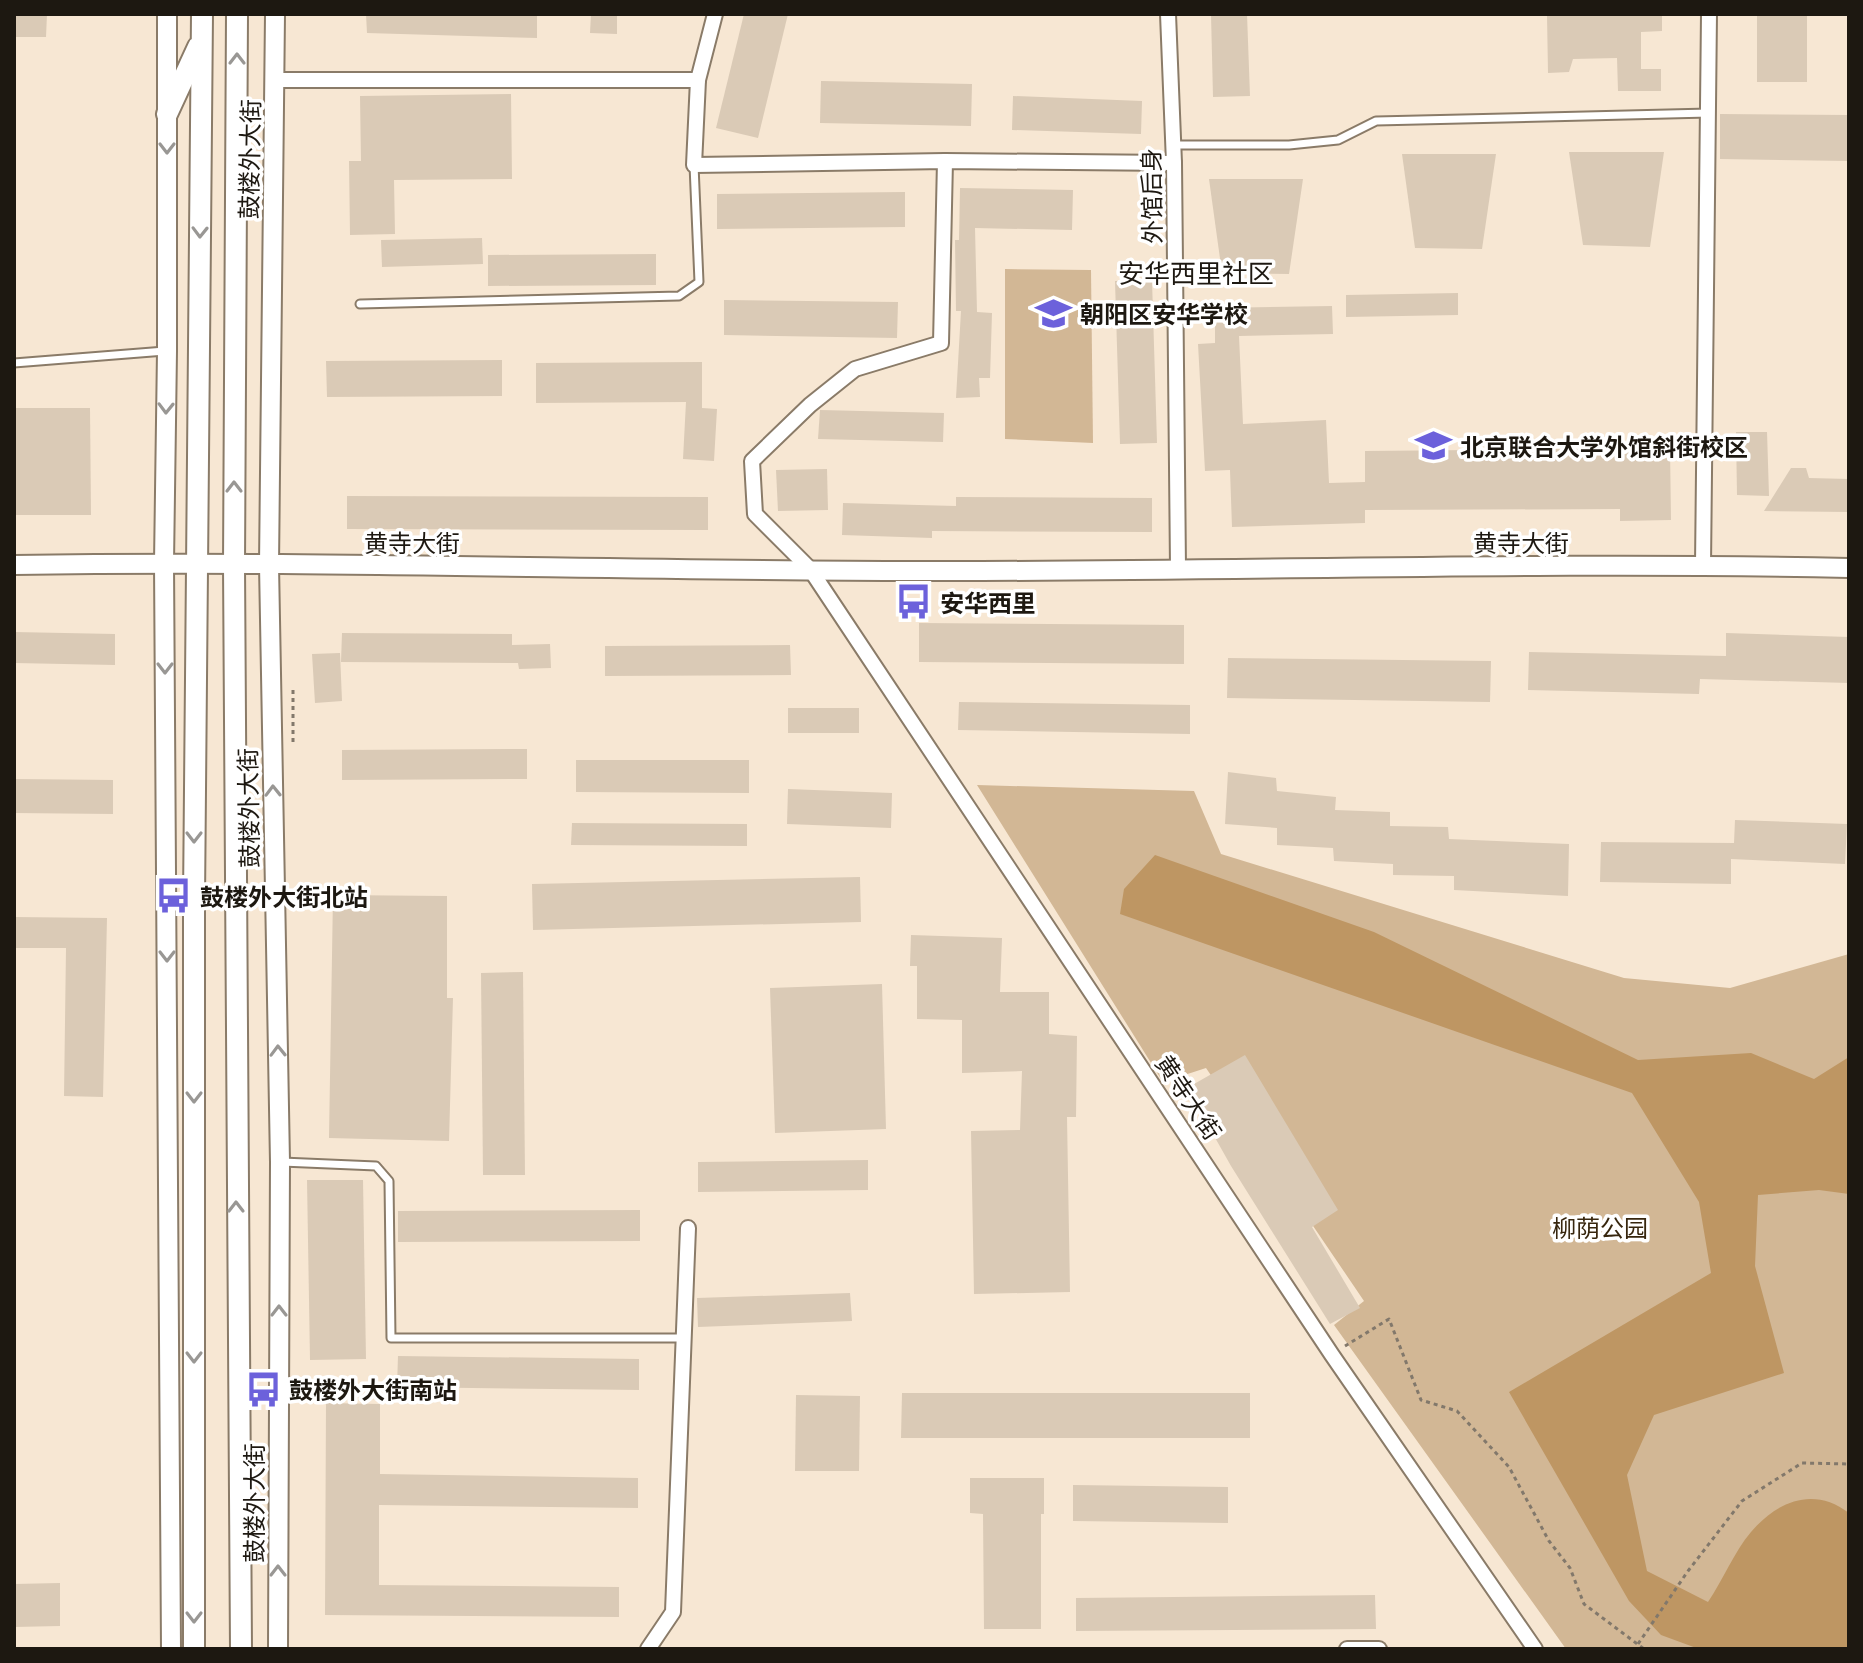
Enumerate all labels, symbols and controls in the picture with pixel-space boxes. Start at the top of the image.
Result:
one-way arrow [228,52,245,65]
street label: 鼓楼外大街 [231,99,267,219]
one-way arrow [158,142,176,155]
street label: 外馆后身 [1134,148,1168,244]
one-way arrow [191,226,209,239]
district label: 安华西里社区 [1118,255,1274,291]
school or university icon: 朝阳区安华学校 [1035,294,1073,332]
place label: 朝阳区安华学校 [1080,297,1248,330]
one-way arrow [158,402,175,415]
school or university icon: 北京联合大学外馆斜街校区 [1415,427,1453,465]
place label: 北京联合大学外馆斜街校区 [1460,430,1748,463]
one-way arrow [225,480,243,493]
street label: 黄寺大街 [364,526,460,559]
street label: 黄寺大街 [1473,526,1569,559]
bus stop icon: 安华西里 [895,583,933,621]
place label: 安华西里 [940,586,1036,619]
one-way arrow [156,662,174,675]
street label: 鼓楼外大街 [230,748,266,868]
one-way arrow [265,784,282,797]
one-way arrow [185,831,203,844]
bus stop icon: 鼓楼外大街北站 [155,877,193,915]
place label: 鼓楼外大街北站 [200,880,368,913]
one-way arrow [158,950,176,963]
one-way arrow [269,1044,287,1057]
street label: 黄寺大街 [1148,1048,1230,1146]
one-way arrow [185,1091,203,1104]
one-way arrow [227,1200,245,1213]
park label: 柳荫公园 [1552,1211,1648,1244]
one-way arrow [270,1304,288,1317]
one-way arrow [185,1351,203,1364]
bus stop icon: 鼓楼外大街南站 [244,1370,282,1408]
place label: 鼓楼外大街南站 [289,1373,457,1406]
street label: 鼓楼外大街 [237,1443,270,1563]
one-way arrow [269,1564,287,1577]
one-way arrow [185,1611,203,1624]

